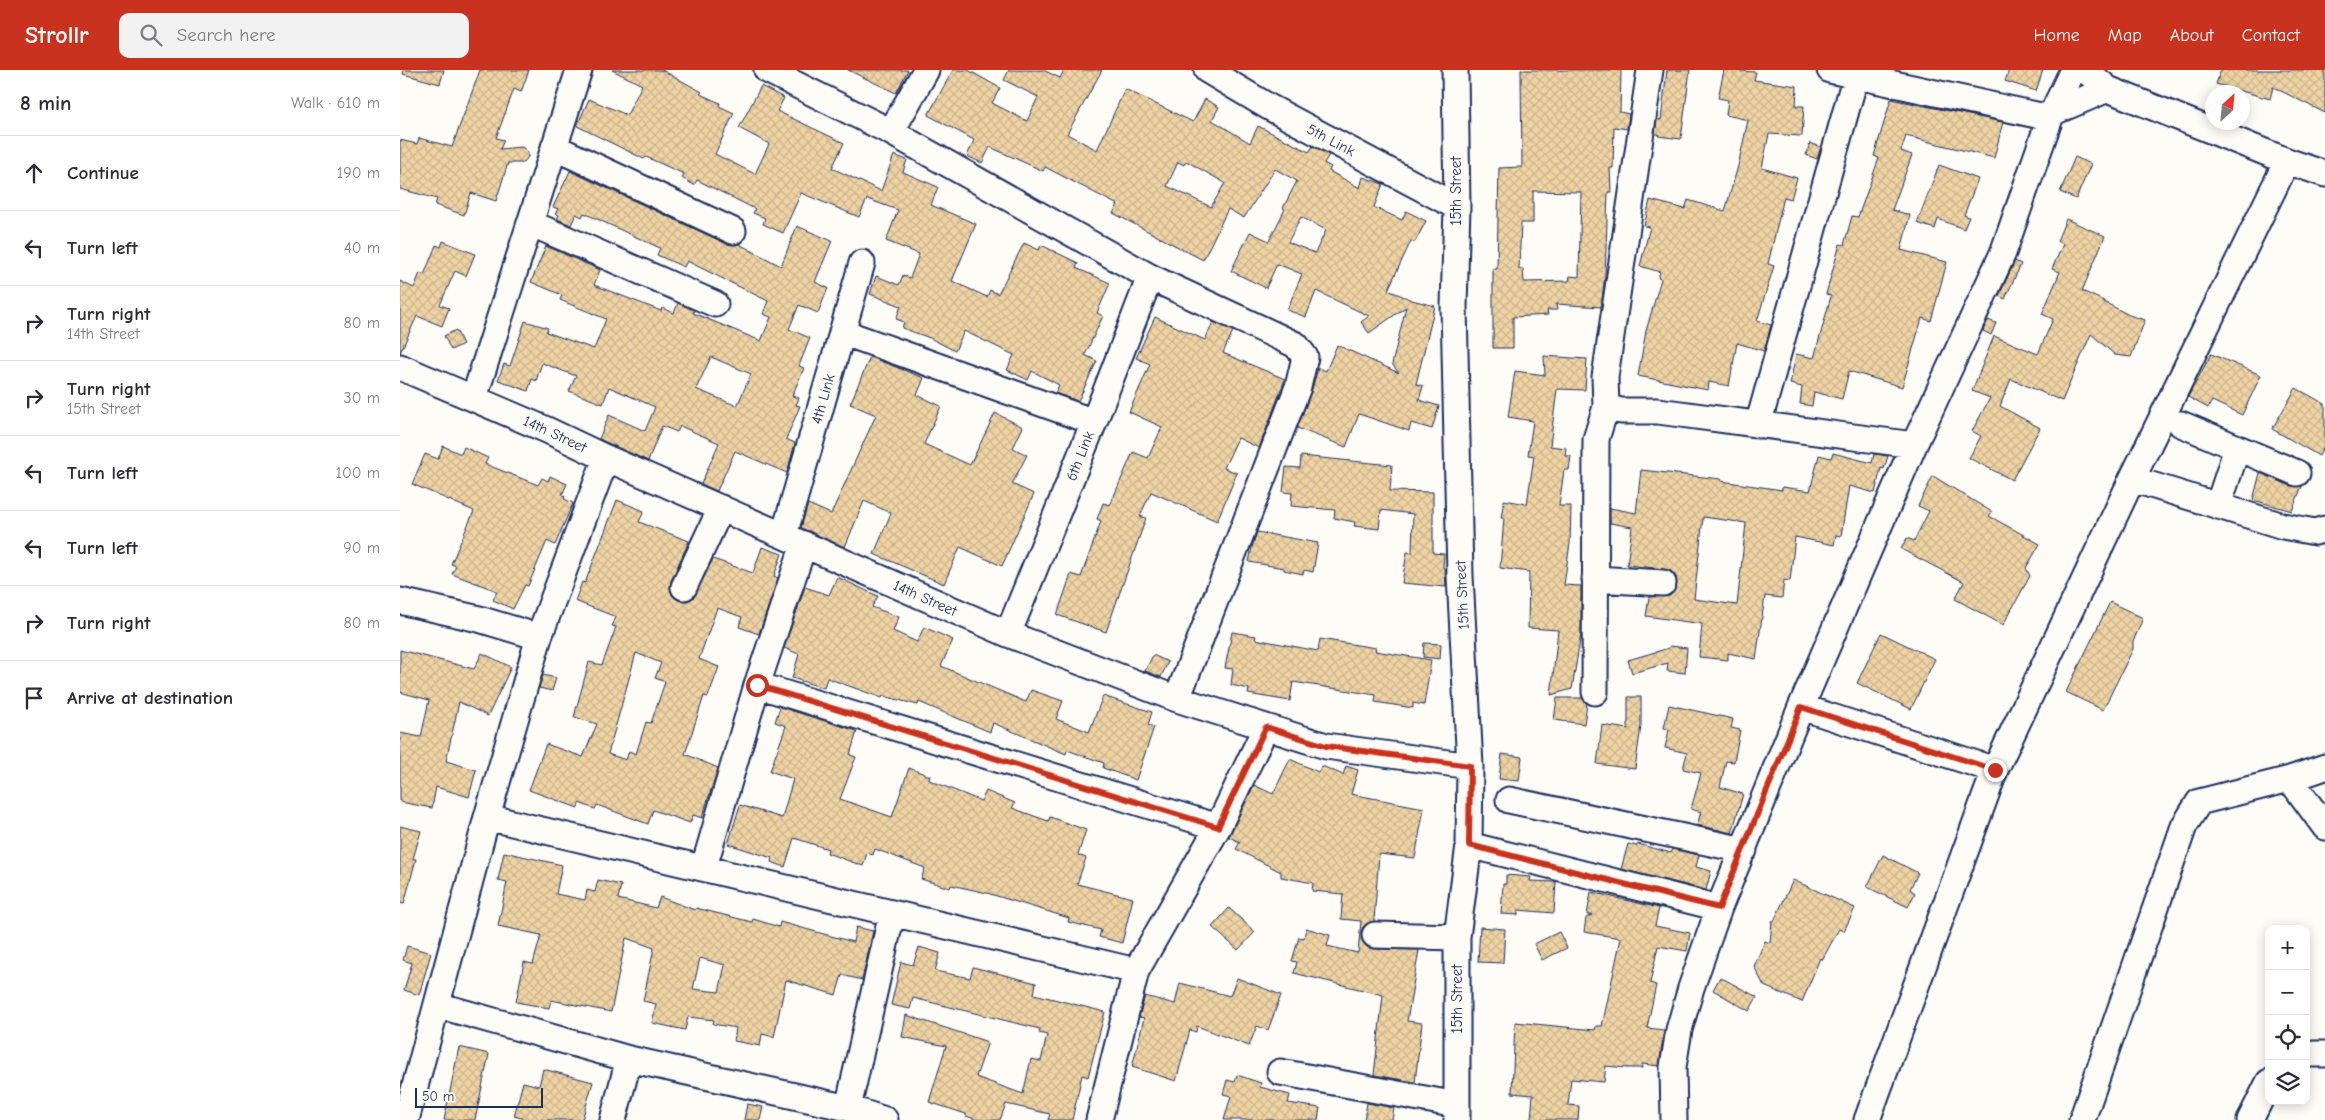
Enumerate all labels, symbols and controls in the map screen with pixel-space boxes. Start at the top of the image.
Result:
search box [119,13,469,58]
text: Strollr [25,21,89,49]
icon: search [137,21,165,49]
text: Search here [177,24,276,46]
text: Home [2033,25,2080,46]
text: Map [2108,25,2142,46]
text: About [2170,25,2214,46]
text: Contact [2242,25,2300,46]
north arrow [2205,85,2250,130]
text: 8 min [20,91,71,115]
text: Walk · 610 m [291,94,380,112]
street label: 5th Link [1304,120,1359,160]
street label: 15th Street [1447,156,1465,225]
icon: ahead [20,159,48,187]
text: Continue [67,162,139,184]
text: 190 m [337,164,380,182]
icon: left [20,234,48,262]
text: Turn left [67,237,138,259]
text: 40 m [344,239,380,257]
text: Turn right [67,303,151,325]
icon: right [20,309,48,337]
text: 80 m [343,314,380,332]
text: 14th Street [67,325,140,343]
street label: 4th Link [807,371,839,426]
text: Turn right [67,378,151,400]
icon: right [20,384,48,412]
text: 30 m [344,389,380,407]
text: 15th Street [67,400,141,418]
street label: 14th Street [520,411,590,457]
street label: 6th Link [1062,428,1098,483]
icon: left [20,459,48,487]
text: Turn left [67,462,138,484]
text: 100 m [336,464,380,482]
icon: left [20,534,48,562]
text: Turn left [67,537,138,559]
text: 90 m [343,539,380,557]
street label: 15th Street [1451,559,1473,630]
street label: 14th Street [890,576,960,620]
icon: right [20,609,48,637]
text: Turn right [67,612,151,634]
text: 80 m [343,614,380,632]
route start [746,674,769,697]
icon: arrive [20,684,48,712]
text: Arrive at destination [67,687,233,709]
route end [1984,759,2007,782]
map controls [2265,925,2310,1105]
button: + [2265,925,2310,970]
street label: 15th Street [1448,964,1466,1033]
button: − [2265,970,2310,1015]
button: locate [2265,1015,2310,1060]
button: layers [2265,1060,2310,1105]
scale bar [415,1085,542,1108]
text: 50 m [422,1088,454,1105]

